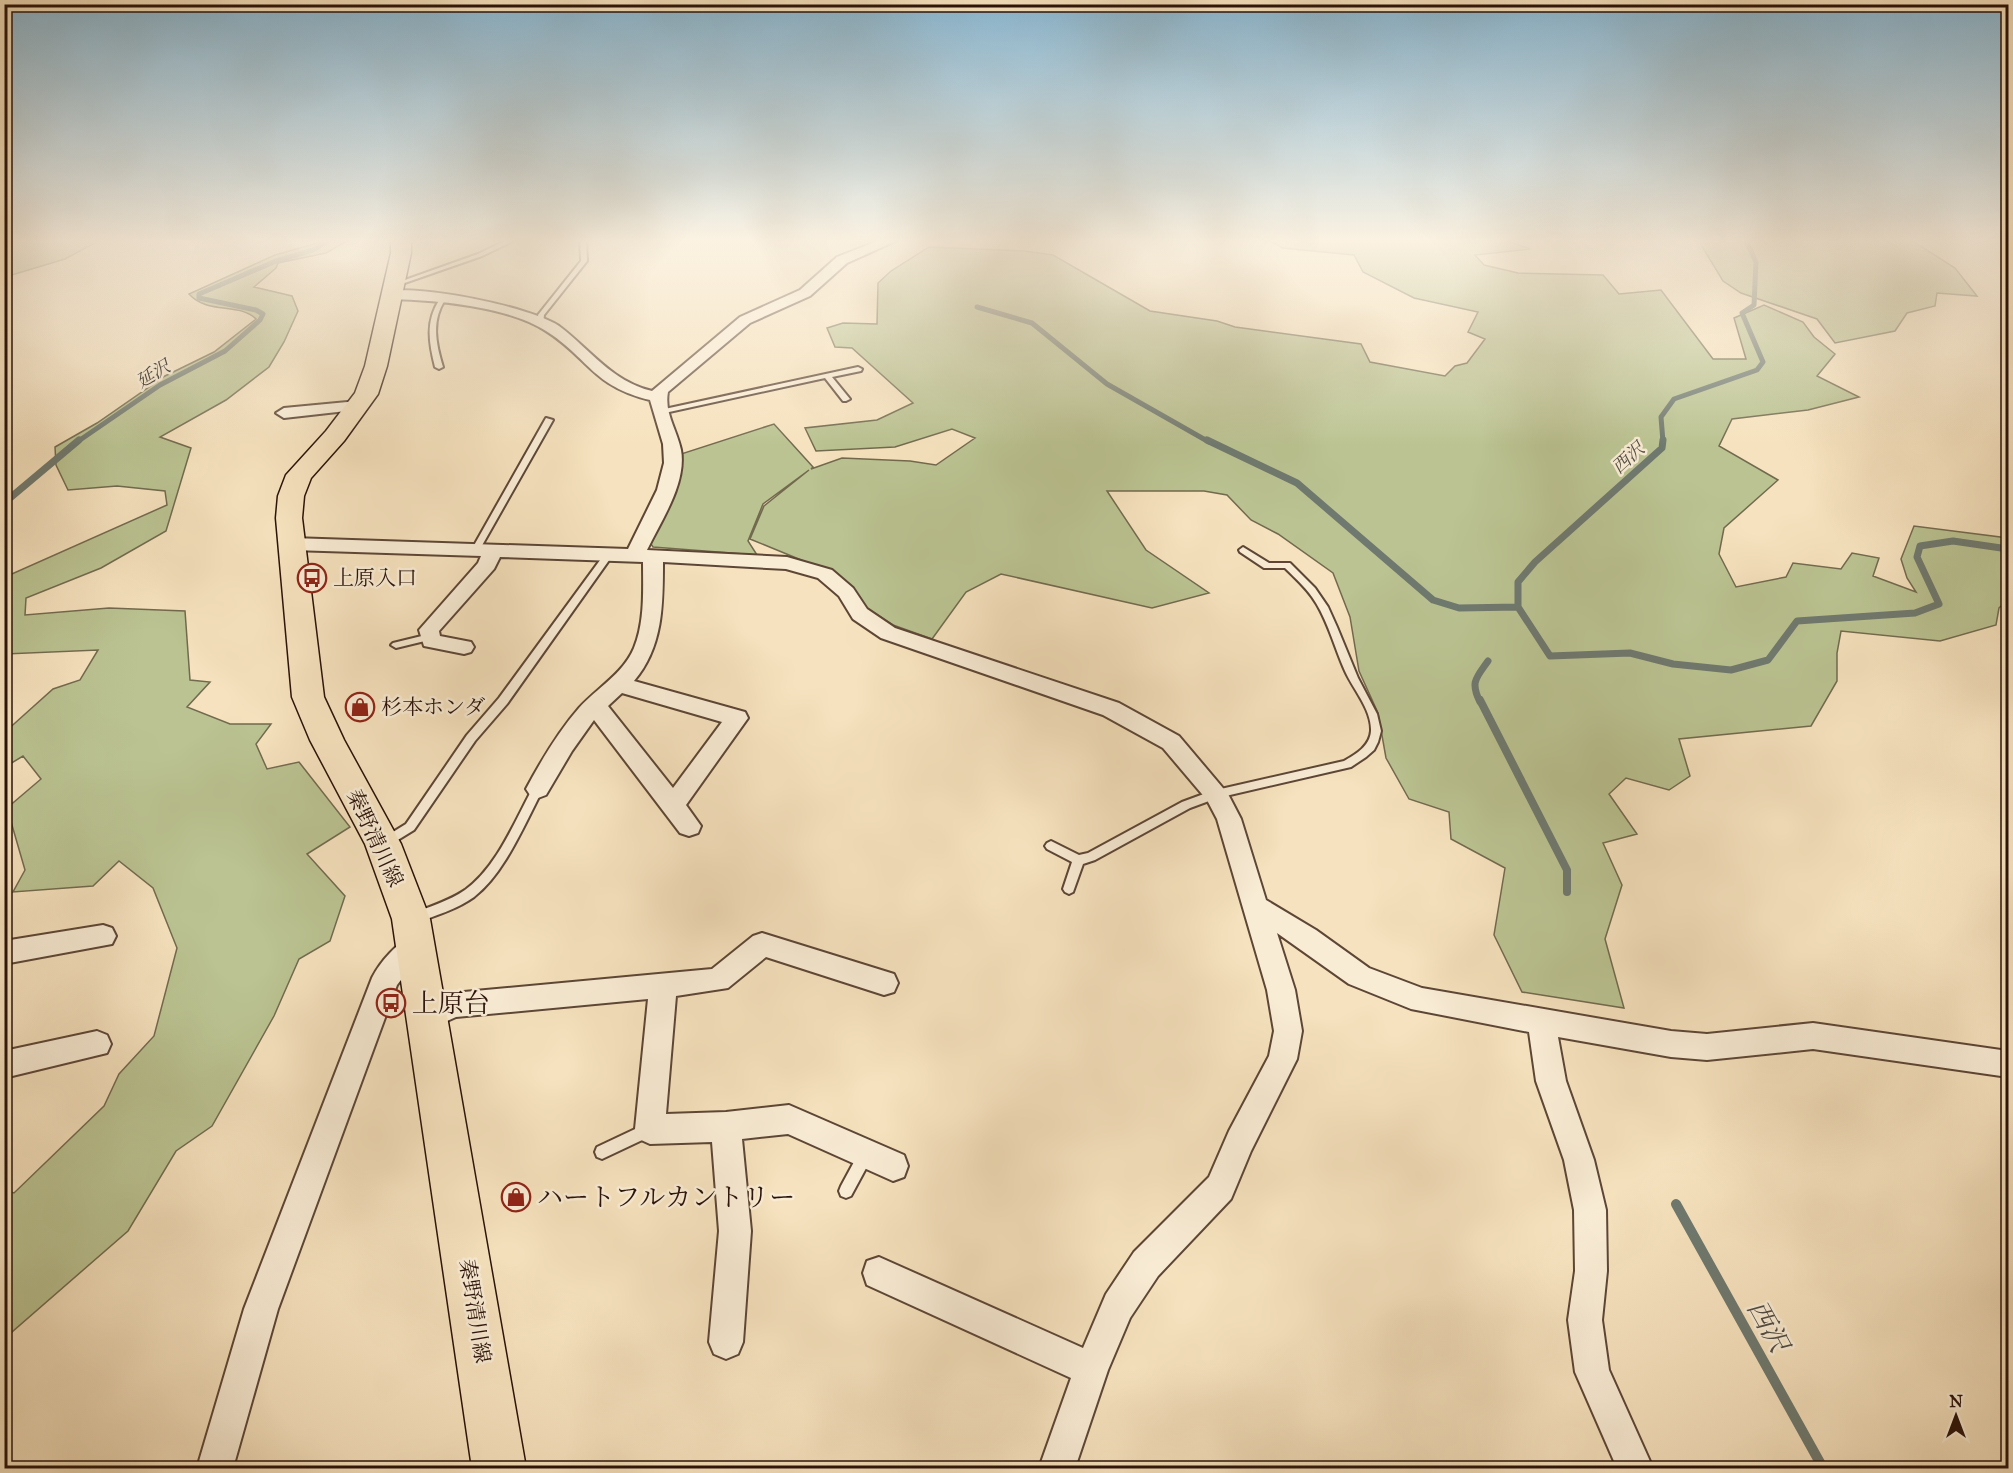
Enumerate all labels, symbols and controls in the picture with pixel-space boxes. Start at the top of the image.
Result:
water label: 延沢 [132,354,176,393]
water label: 西沢 [1607,436,1650,478]
bus stop icon: 上原入口 [296,562,328,594]
place label: 上原入口 [333,565,417,591]
shop icon: 杉本ホンダ [344,691,376,723]
place label: 杉本ホンダ [381,694,485,720]
street label: 秦野清川線 [341,785,409,891]
bus stop icon: 上原台 [375,987,407,1019]
place label: 上原台 [412,987,490,1019]
shop icon: ハートフルカントリー [500,1181,532,1213]
place label: ハートフルカントリー [537,1181,795,1213]
street label: 秦野清川線 [454,1257,496,1365]
water label: 西沢 [1741,1294,1797,1360]
north arrow [1926,1386,1986,1446]
text: N [1949,1392,1963,1411]

